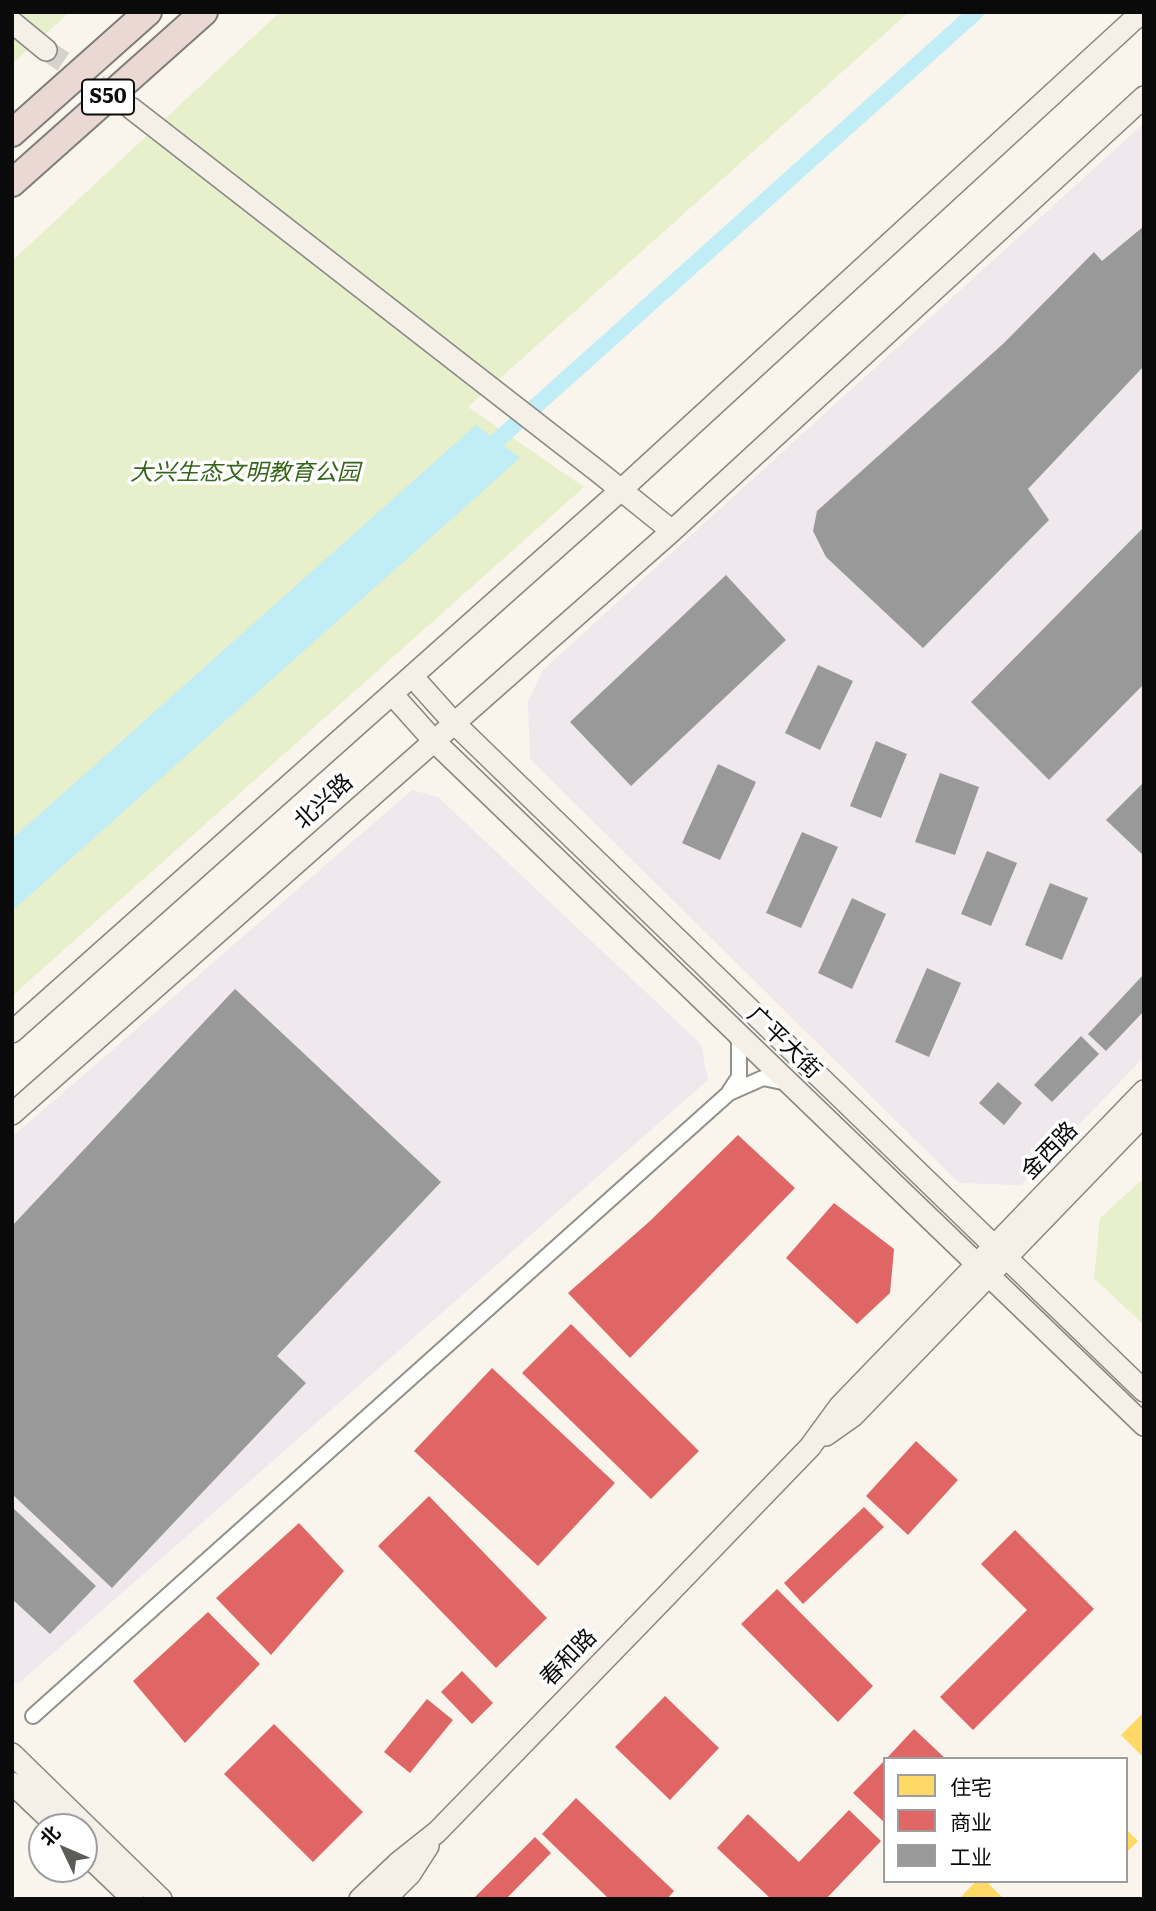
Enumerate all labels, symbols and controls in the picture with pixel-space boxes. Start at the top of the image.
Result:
road number: S50 [82,80,134,114]
park label: 大兴生态文明教育公园 [130,459,360,487]
street label: 北兴路 [289,769,359,835]
street label: 广平大街 [741,1001,827,1085]
street label: 金西路 [1016,1117,1084,1185]
street label: 春和路 [535,1624,603,1692]
legend [883,1757,1128,1883]
text: 住宅 [950,1770,992,1801]
text: 商业 [950,1805,992,1836]
north arrow [28,1813,98,1883]
text: 北 [33,1818,66,1851]
text: 工业 [950,1840,992,1871]

